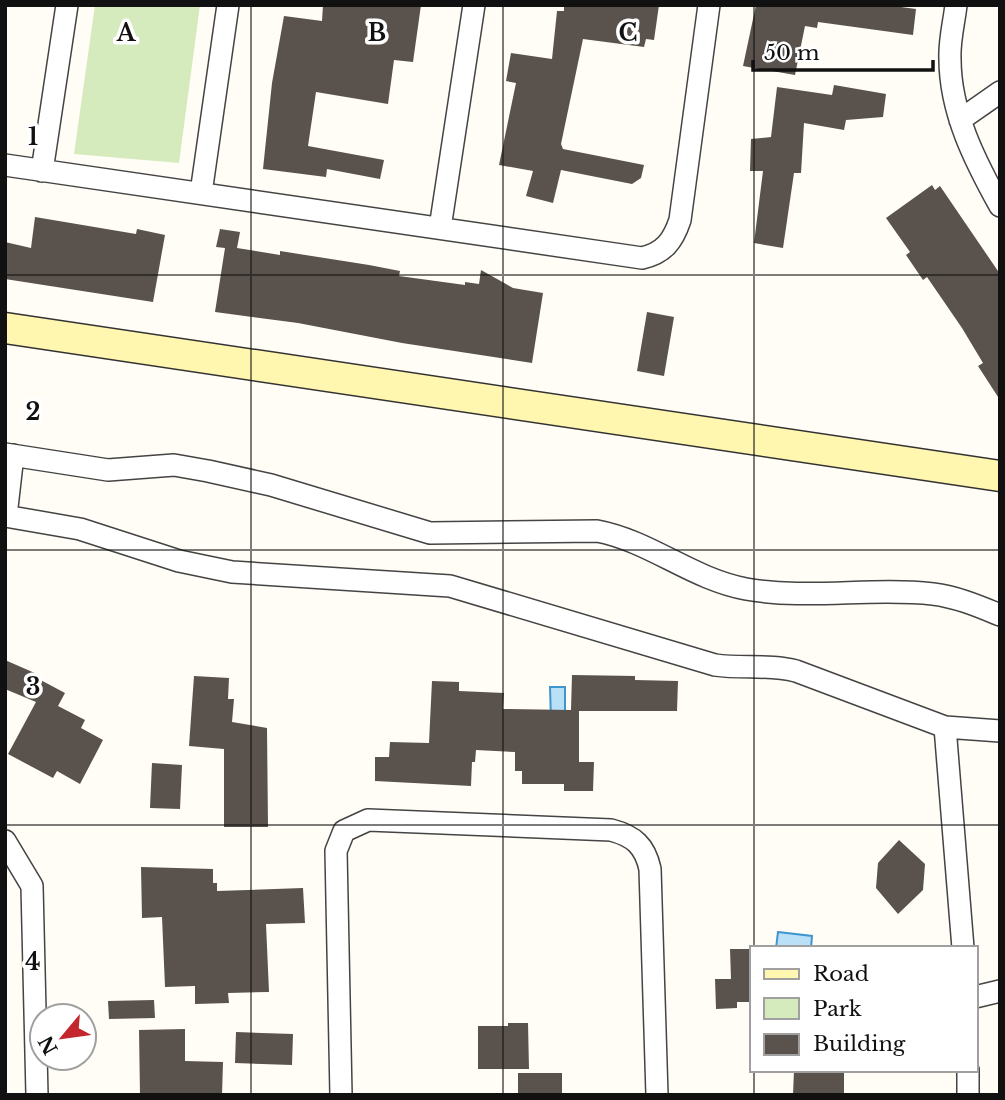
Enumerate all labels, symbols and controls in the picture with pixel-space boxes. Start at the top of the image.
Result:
text: A [116,19,137,47]
text: B [368,19,386,47]
text: C [619,19,637,47]
scale bar [753,28,933,72]
text: 50 m [764,40,820,66]
text: 1 [28,123,38,151]
text: 2 [26,398,40,426]
text: 3 [26,673,40,701]
legend [750,946,977,1072]
text: 4 [25,948,41,976]
text: Road [813,961,869,987]
text: Park [813,996,862,1022]
north arrow [28,1002,98,1072]
text: N [34,1031,63,1058]
text: Building [813,1031,906,1057]

